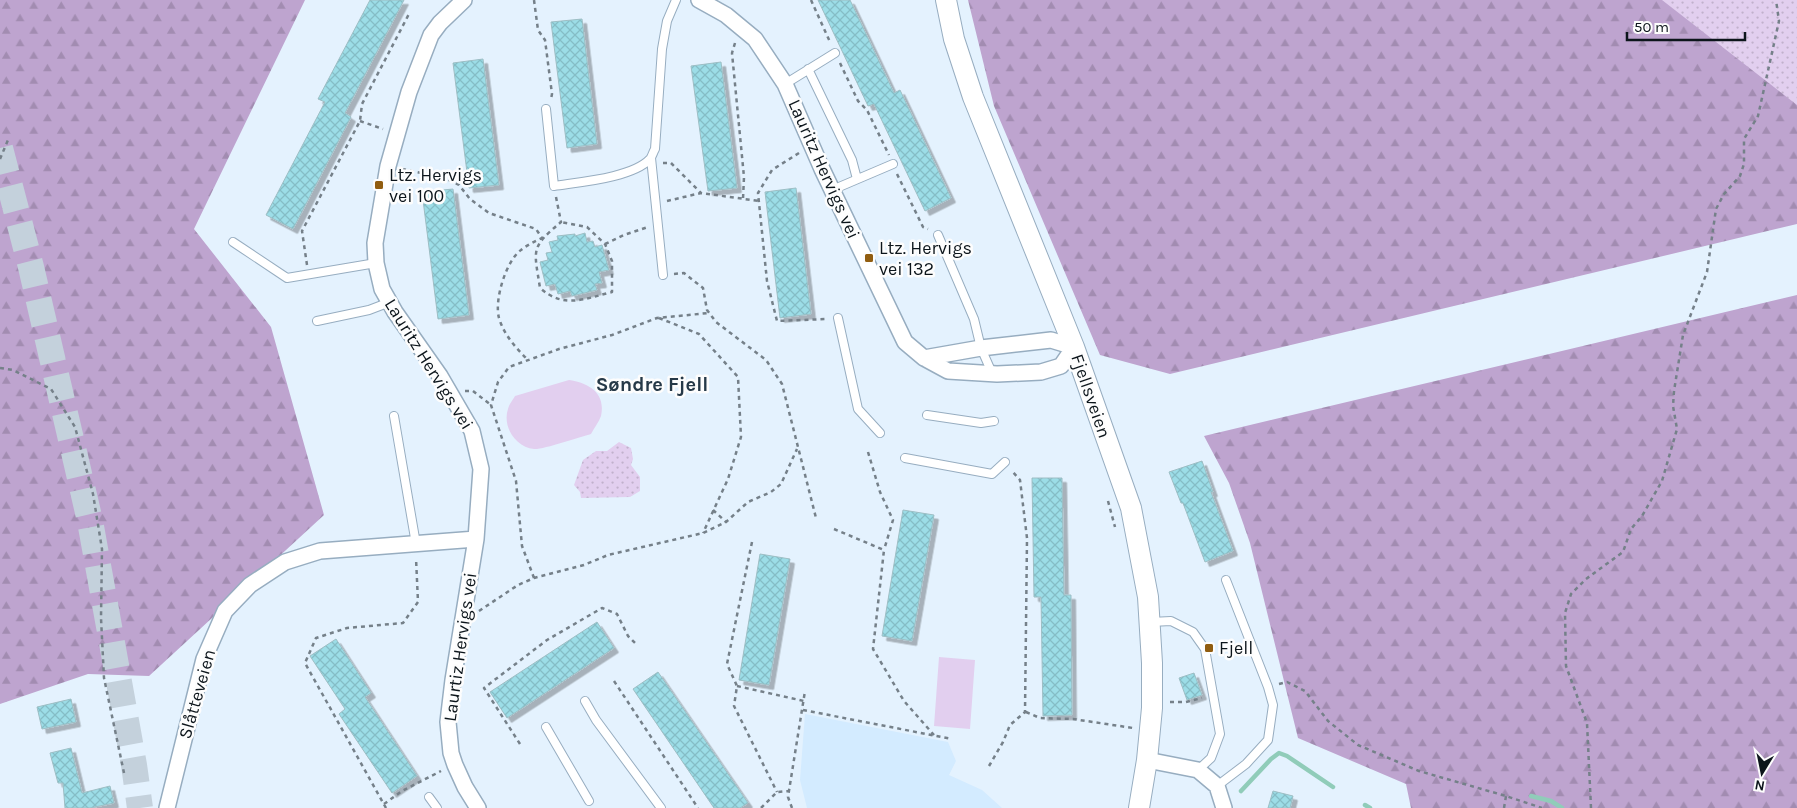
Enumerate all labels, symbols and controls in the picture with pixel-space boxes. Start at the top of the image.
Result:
scale bar [1627,10,1744,42]
text: 50 m [1634,18,1669,36]
street label: Lauritz Hervigs vei [783,96,865,242]
place label: Ltz. Hervigs vei 100 [389,164,482,207]
marker: Ltz. Hervigs vei 100 [373,179,385,191]
place label: Ltz. Hervigs vei 132 [879,237,972,280]
marker: Ltz. Hervigs vei 132 [863,252,875,264]
street label: Lauritz Hervigs vei [380,294,478,434]
street label: Fjellsveien [1066,351,1116,441]
district label: Søndre Fjell [596,373,708,396]
street label: Laurtiz Hervigs vei [439,571,481,723]
place label: Fjell [1219,637,1253,659]
marker: Fjell [1203,642,1215,654]
street label: Slåtteveien [174,647,220,741]
north arrow [1737,748,1787,798]
text: N [1753,776,1766,795]

